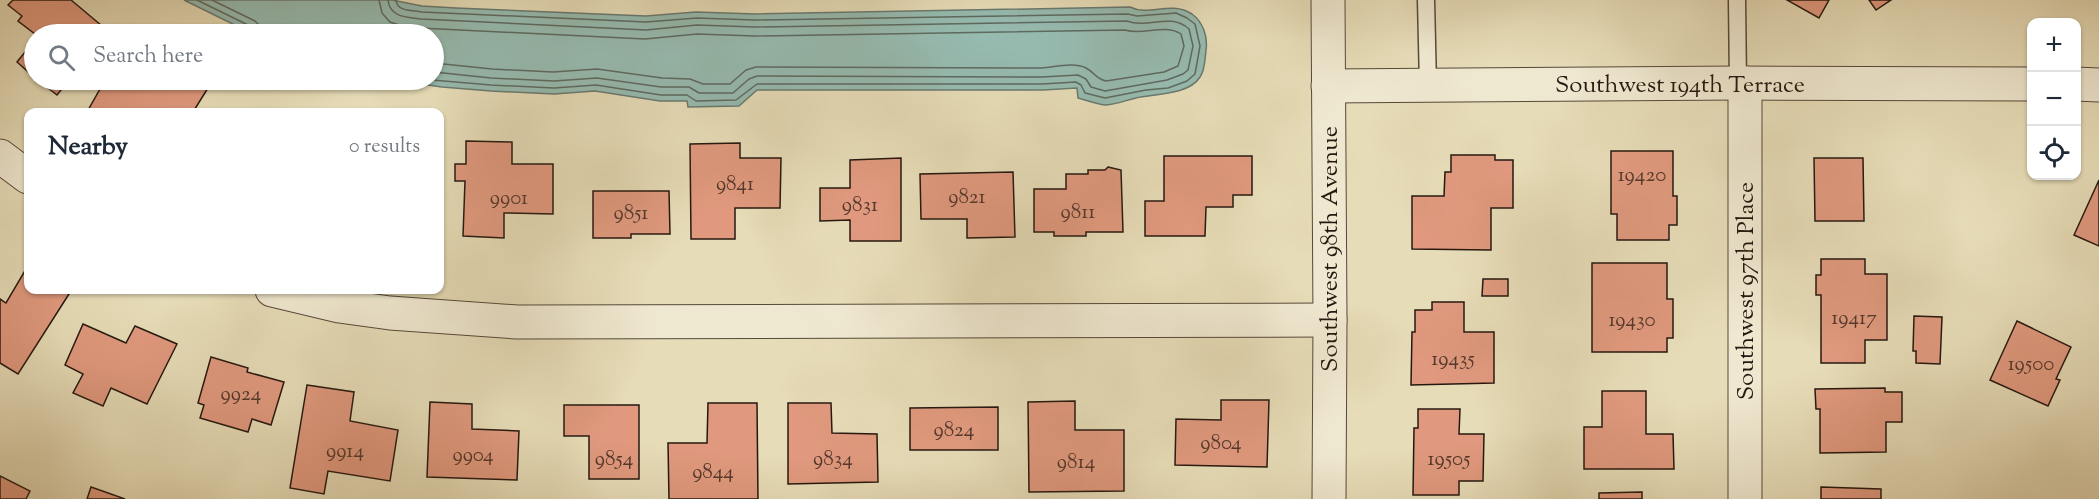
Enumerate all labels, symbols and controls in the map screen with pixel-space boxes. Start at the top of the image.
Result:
map controls [2027,18,2081,180]
button: + [2027,18,2081,72]
search box [24,24,444,90]
icon: search [45,41,78,74]
text: Search here [93,41,203,73]
street label: Southwest 194th Terrace [1555,69,1805,103]
button: − [2027,72,2081,126]
street label: Southwest 98th Avenue [1314,126,1348,372]
button: locate [2027,126,2081,180]
text: Nearby [48,129,128,166]
text: 0 results [349,133,420,162]
house number: 19420 [1618,161,1666,191]
house number: 9841 [716,170,754,200]
street label: Southwest 97th Place [1730,182,1764,400]
house number: 9821 [948,183,986,213]
house number: 9901 [490,184,528,214]
house number: 9831 [842,191,878,221]
house number: 9811 [1061,198,1096,228]
house number: 9851 [613,199,649,229]
house number: 19417 [1831,304,1877,334]
house number: 19430 [1608,306,1656,336]
house number: 19435 [1431,345,1475,375]
house number: 19500 [2008,350,2054,380]
house number: 9924 [221,380,261,410]
house number: 9824 [934,416,974,446]
house number: 9804 [1200,429,1242,459]
house number: 9914 [326,437,364,467]
house number: 9904 [452,441,494,471]
house number: 9854 [595,445,633,475]
house number: 9834 [813,445,853,475]
house number: 19505 [1428,445,1470,475]
house number: 9814 [1057,448,1095,478]
house number: 9844 [692,458,734,488]

